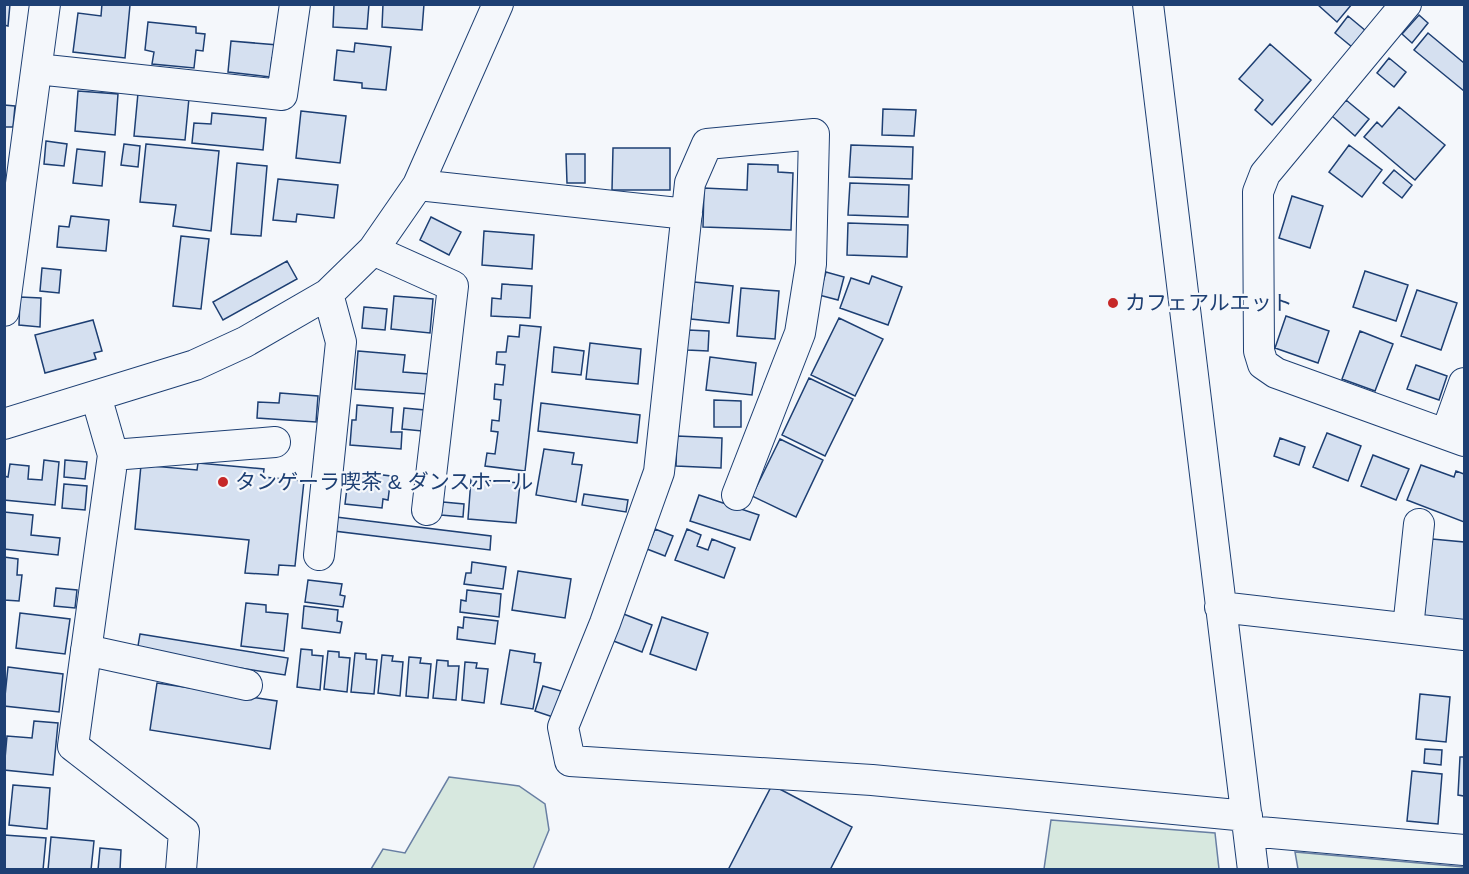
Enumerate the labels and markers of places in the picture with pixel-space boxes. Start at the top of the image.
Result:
place label: カフェアルエット [1125,291,1293,314]
marker: カフェアルエット [1106,296,1120,310]
place label: タンゲーラ喫茶 & ダンスホール [235,470,533,493]
marker: タンゲーラ喫茶 & ダンスホール [216,475,230,489]

